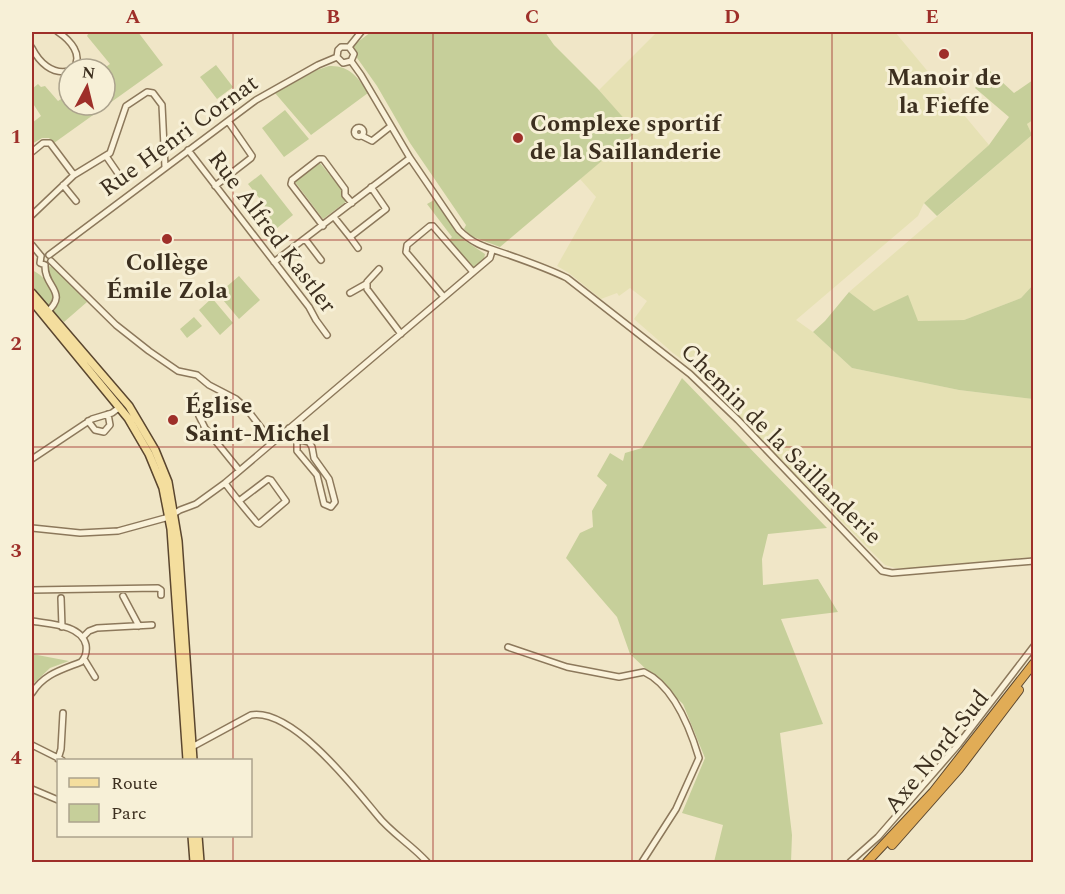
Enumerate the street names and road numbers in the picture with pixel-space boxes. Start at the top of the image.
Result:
street label: Rue Henri Cornat [92,66,266,206]
street label: Rue Alfred Kastler [199,143,345,321]
street label: Chemin de la Saillanderie [672,335,890,553]
street label: Axe Nord-Sud [876,682,998,822]

